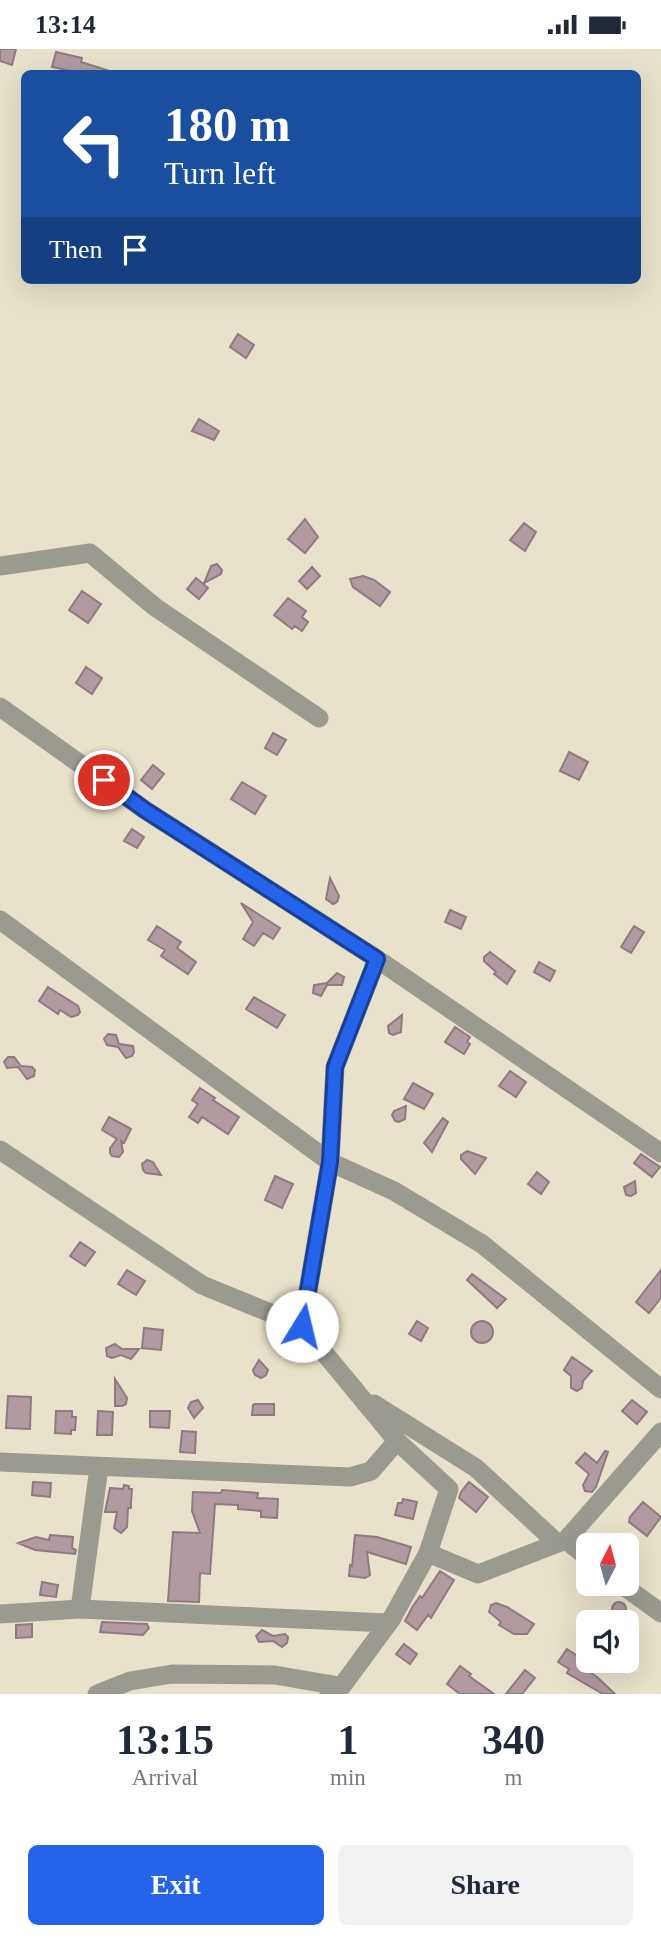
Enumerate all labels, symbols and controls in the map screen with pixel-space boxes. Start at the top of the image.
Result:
text: 13:14 [35,10,96,39]
text: 180 m [164,97,291,152]
icon: left [49,98,140,189]
text: Turn left [164,155,276,191]
icon: arrive [116,231,154,269]
text: Then [49,235,102,264]
pin [74,750,134,810]
icon: arrive [85,761,123,799]
position arrow [265,1289,339,1363]
north arrow [576,1533,639,1596]
map controls [576,1533,639,1673]
button: sound [576,1610,639,1673]
text: 13:15 [116,1717,214,1763]
text: 1 [337,1717,358,1763]
text: 340 [482,1717,545,1763]
text: Arrival [132,1765,198,1790]
text: min [330,1765,366,1790]
text: m [504,1765,522,1790]
button: Exit [28,1845,324,1925]
button: Share [338,1845,633,1925]

